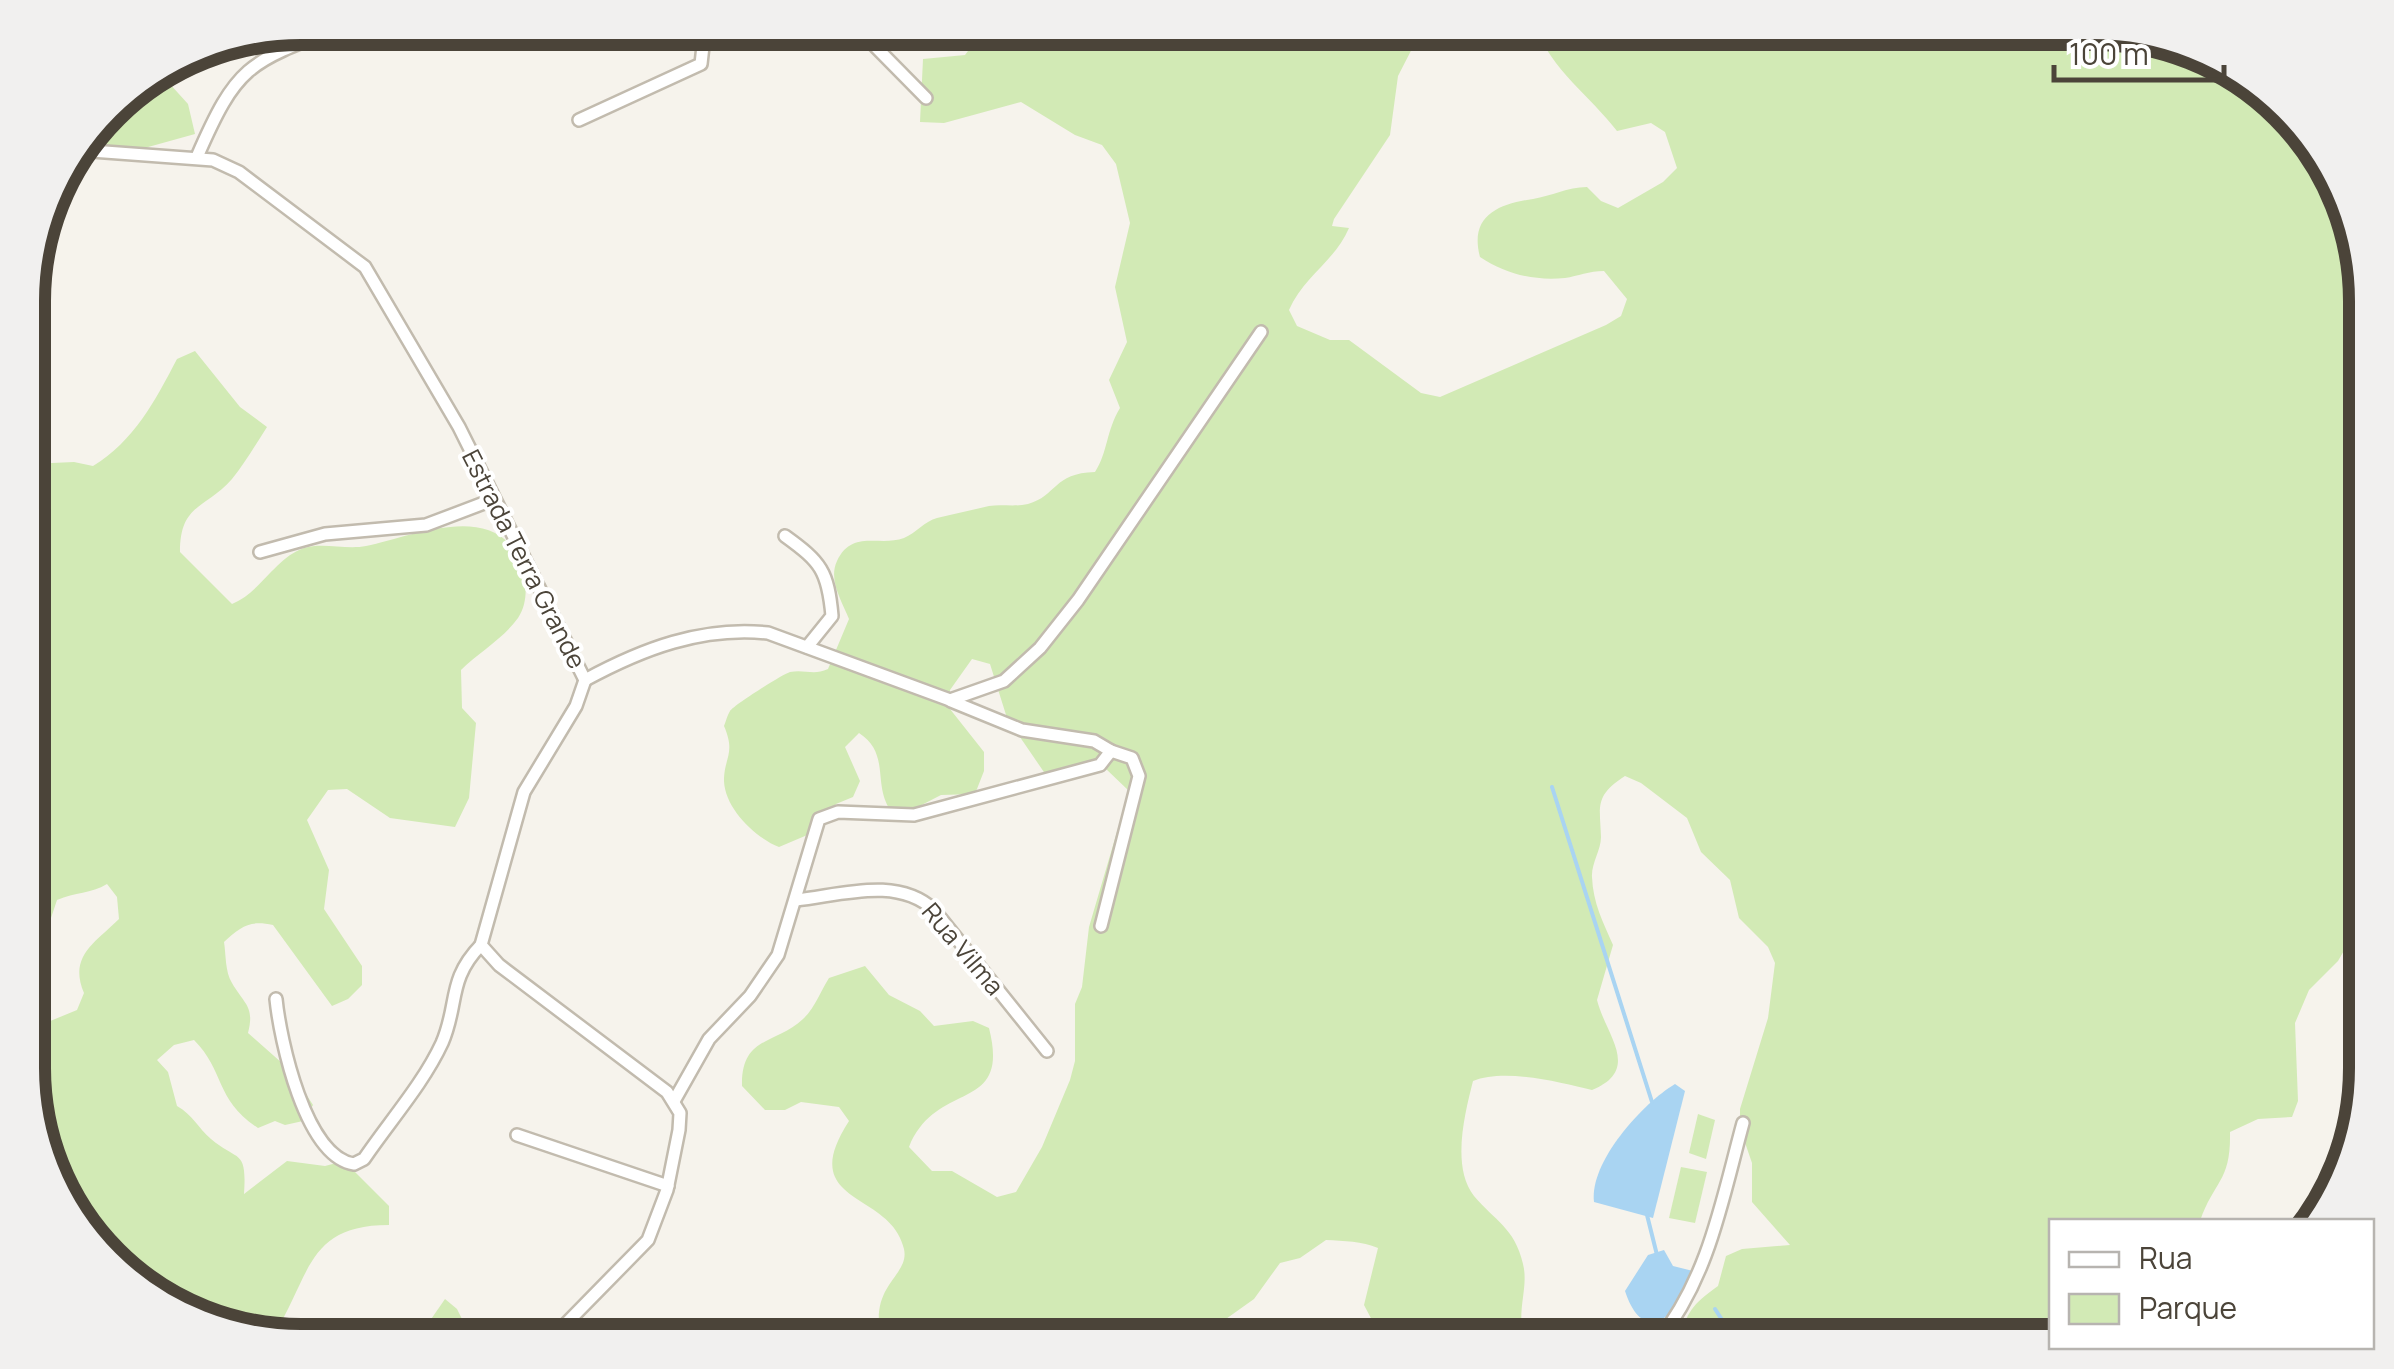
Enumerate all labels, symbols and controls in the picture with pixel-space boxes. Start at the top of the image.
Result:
scale bar [2054,20,2224,82]
text: 100 m [2069,33,2149,74]
street label: Estrada Terra Grande [454,443,595,674]
street label: Rua Vilma [914,895,1012,1002]
legend [2049,1219,2374,1349]
text: Rua [2139,1237,2192,1278]
text: Parque [2139,1287,2237,1328]

